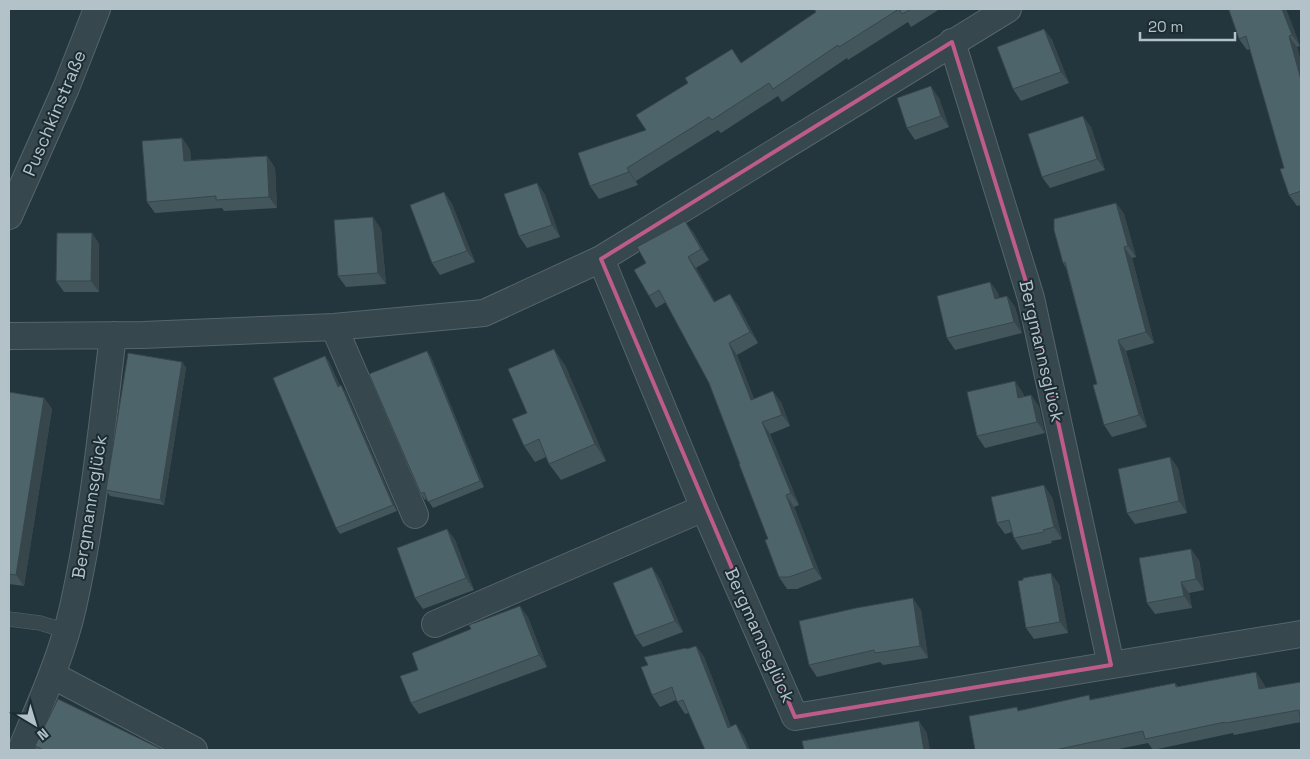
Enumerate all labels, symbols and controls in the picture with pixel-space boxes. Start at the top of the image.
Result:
scale bar [1140,10,1235,42]
text: 20 m [1148,17,1183,36]
street label: Puschkinstraße [17,47,91,179]
street label: Bergmannsglück [1014,278,1070,425]
street label: Bergmannsglück [66,433,112,581]
street label: Bergmannsglück [720,564,800,706]
north arrow [10,699,60,749]
text: N [34,724,52,744]

